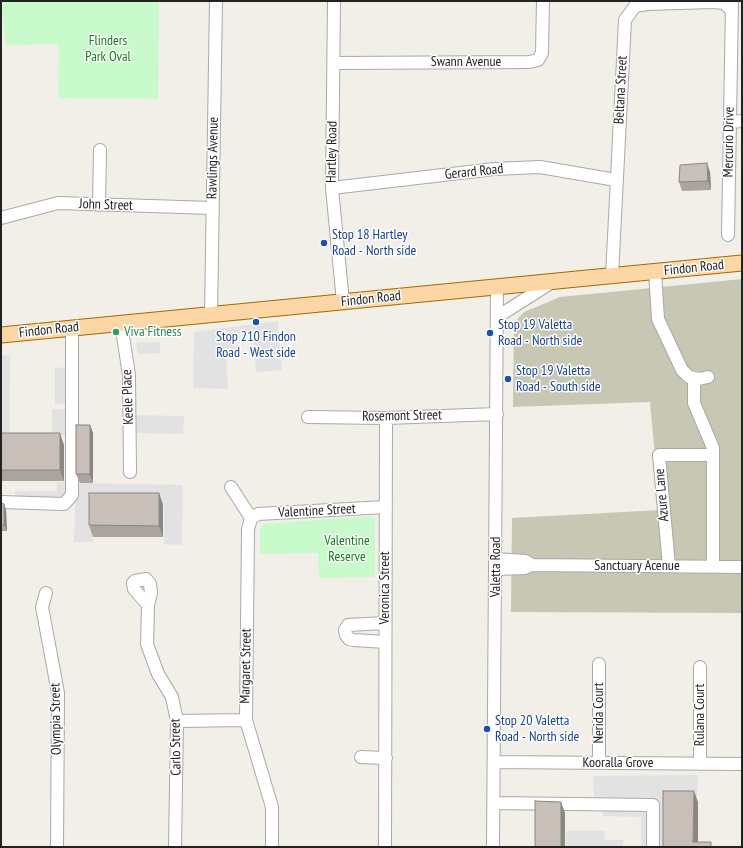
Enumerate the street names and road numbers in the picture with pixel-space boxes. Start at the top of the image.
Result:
street label: Swann Avenue [431,54,501,70]
street label: Beltana Street [611,55,631,125]
street label: Mercurio Drive [720,106,738,178]
street label: Rawlings Avenue [204,117,222,199]
street label: Hartley Road [323,121,341,183]
street label: Gerard Road [444,161,504,183]
street label: John Street [79,196,133,214]
street label: Findon Road [663,257,725,279]
street label: Findon Road [340,288,402,310]
street label: Findon Road [18,319,80,341]
street label: Keele Place [119,369,137,425]
street label: Rosemont Street [362,407,442,425]
street label: Azure Lane [651,468,673,522]
street label: Valentine Street [278,501,356,521]
street label: Valetta Road [488,537,504,597]
street label: Veronica Street [377,551,393,625]
street label: Sanctuary Acenue [594,558,680,574]
street label: Margaret Street [237,628,255,704]
street label: Olympia Street [47,683,65,755]
street label: Nerida Court [591,683,607,743]
street label: Rulana Court [692,684,708,746]
street label: Carlo Street [167,718,185,776]
street label: Kooralla Grove [583,755,653,771]

